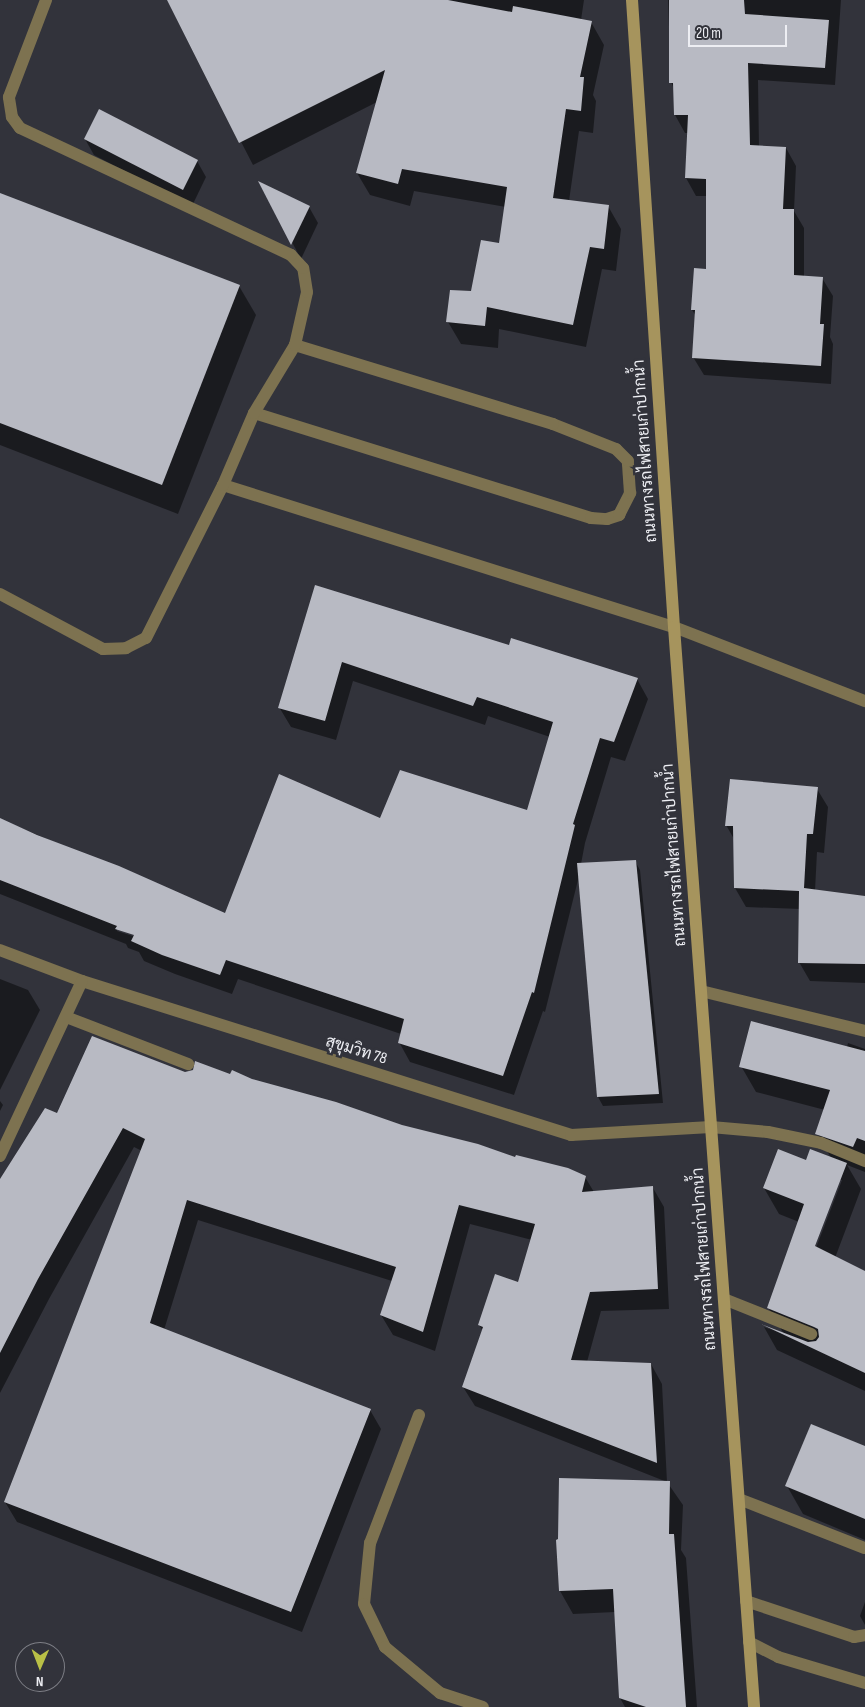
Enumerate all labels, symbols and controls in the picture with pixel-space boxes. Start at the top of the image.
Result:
scale bar [690,15,789,47]
text: 20 m [696,24,721,43]
street label: ถนนทางรถไฟสายเก่าปากน้ำ [630,359,662,543]
street label: ถนนทางรถไฟสายเก่าปากน้ำ [659,763,691,947]
street label: สุขุมวิท 78 [323,1033,389,1069]
street label: ถนนทางรถไฟสายเก่าปากน้ำ [689,1167,721,1351]
north arrow [15,1642,65,1692]
text: N [36,1673,44,1690]

